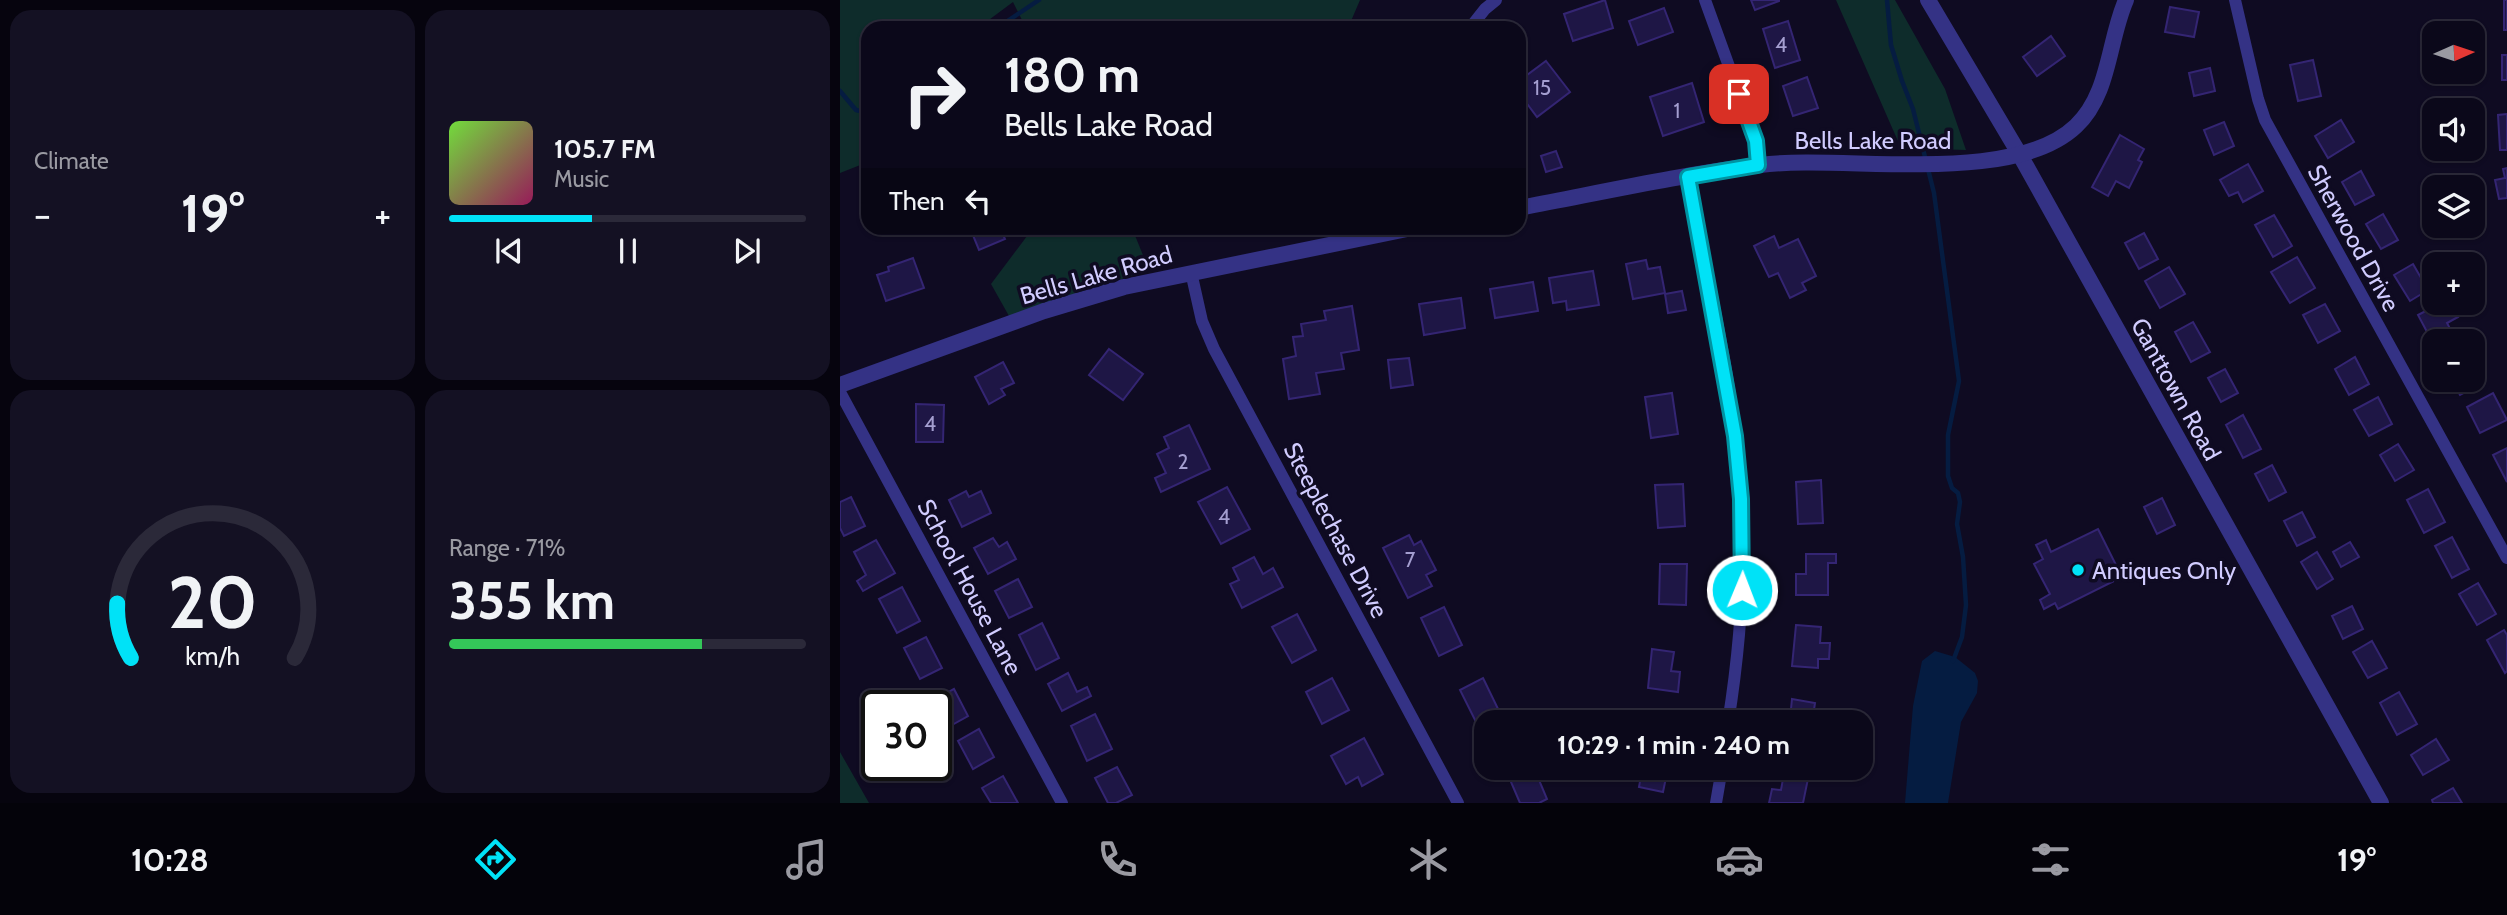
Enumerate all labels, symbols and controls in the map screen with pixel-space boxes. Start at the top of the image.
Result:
north arrow [2422,21,2485,84]
map controls [2422,21,2485,392]
house number: 4 [1775,32,1787,57]
text: 180 m [1004,45,1140,104]
icon: right [889,49,980,140]
pin [1709,64,1769,124]
house number: 15 [1533,75,1551,100]
icon: arrive [1720,75,1758,113]
house number: 1 [1674,98,1680,123]
button: sound [2422,98,2485,161]
text: Bells Lake Road [1004,105,1213,144]
street label: Bells Lake Road [1795,126,1951,155]
text: 105.7 FM [554,133,656,165]
text: Climate [34,147,109,175]
street label: Sherwood Drive [2302,160,2406,316]
text: Music [554,165,609,193]
button: layers [2422,175,2485,238]
text: 19° [181,182,244,245]
icon: left [959,182,997,220]
text: Then [889,185,945,217]
text: − [34,191,51,238]
text: + [374,191,391,238]
icon: previous [490,232,528,270]
icon: pause [609,232,647,270]
icon: next [728,232,766,270]
street label: Bells Lake Road [1017,239,1175,311]
button: + [2422,252,2485,315]
street label: Ganttown Road [2125,313,2227,465]
button: − [2422,329,2485,392]
house number: 4 [924,411,936,436]
street label: Steeplechase Drive [1278,437,1394,623]
house number: 2 [1177,449,1189,474]
street label: School House Lane [912,494,1028,680]
house number: 4 [1218,504,1230,529]
text: Range · 71% [449,534,565,562]
house number: 7 [1405,547,1416,572]
position arrow [1705,553,1779,627]
place label: Antiques Only [2092,556,2236,585]
text: 20 [168,558,257,646]
marker: Antiques Only [2070,562,2086,578]
text: 355 km [449,569,615,632]
text: km/h [185,640,240,670]
speed limit sign: 30 [861,690,952,781]
text: 10:29 · 1 min · 240 m [1557,729,1790,761]
icon: directions [471,835,520,884]
icon: music [782,835,831,884]
icon: phone [1093,835,1142,884]
icon: climate [1404,835,1453,884]
icon: car [1715,835,1764,884]
icon: filters [2026,835,2075,884]
text: 10:28 [131,840,209,879]
text: 19° [2337,840,2376,879]

